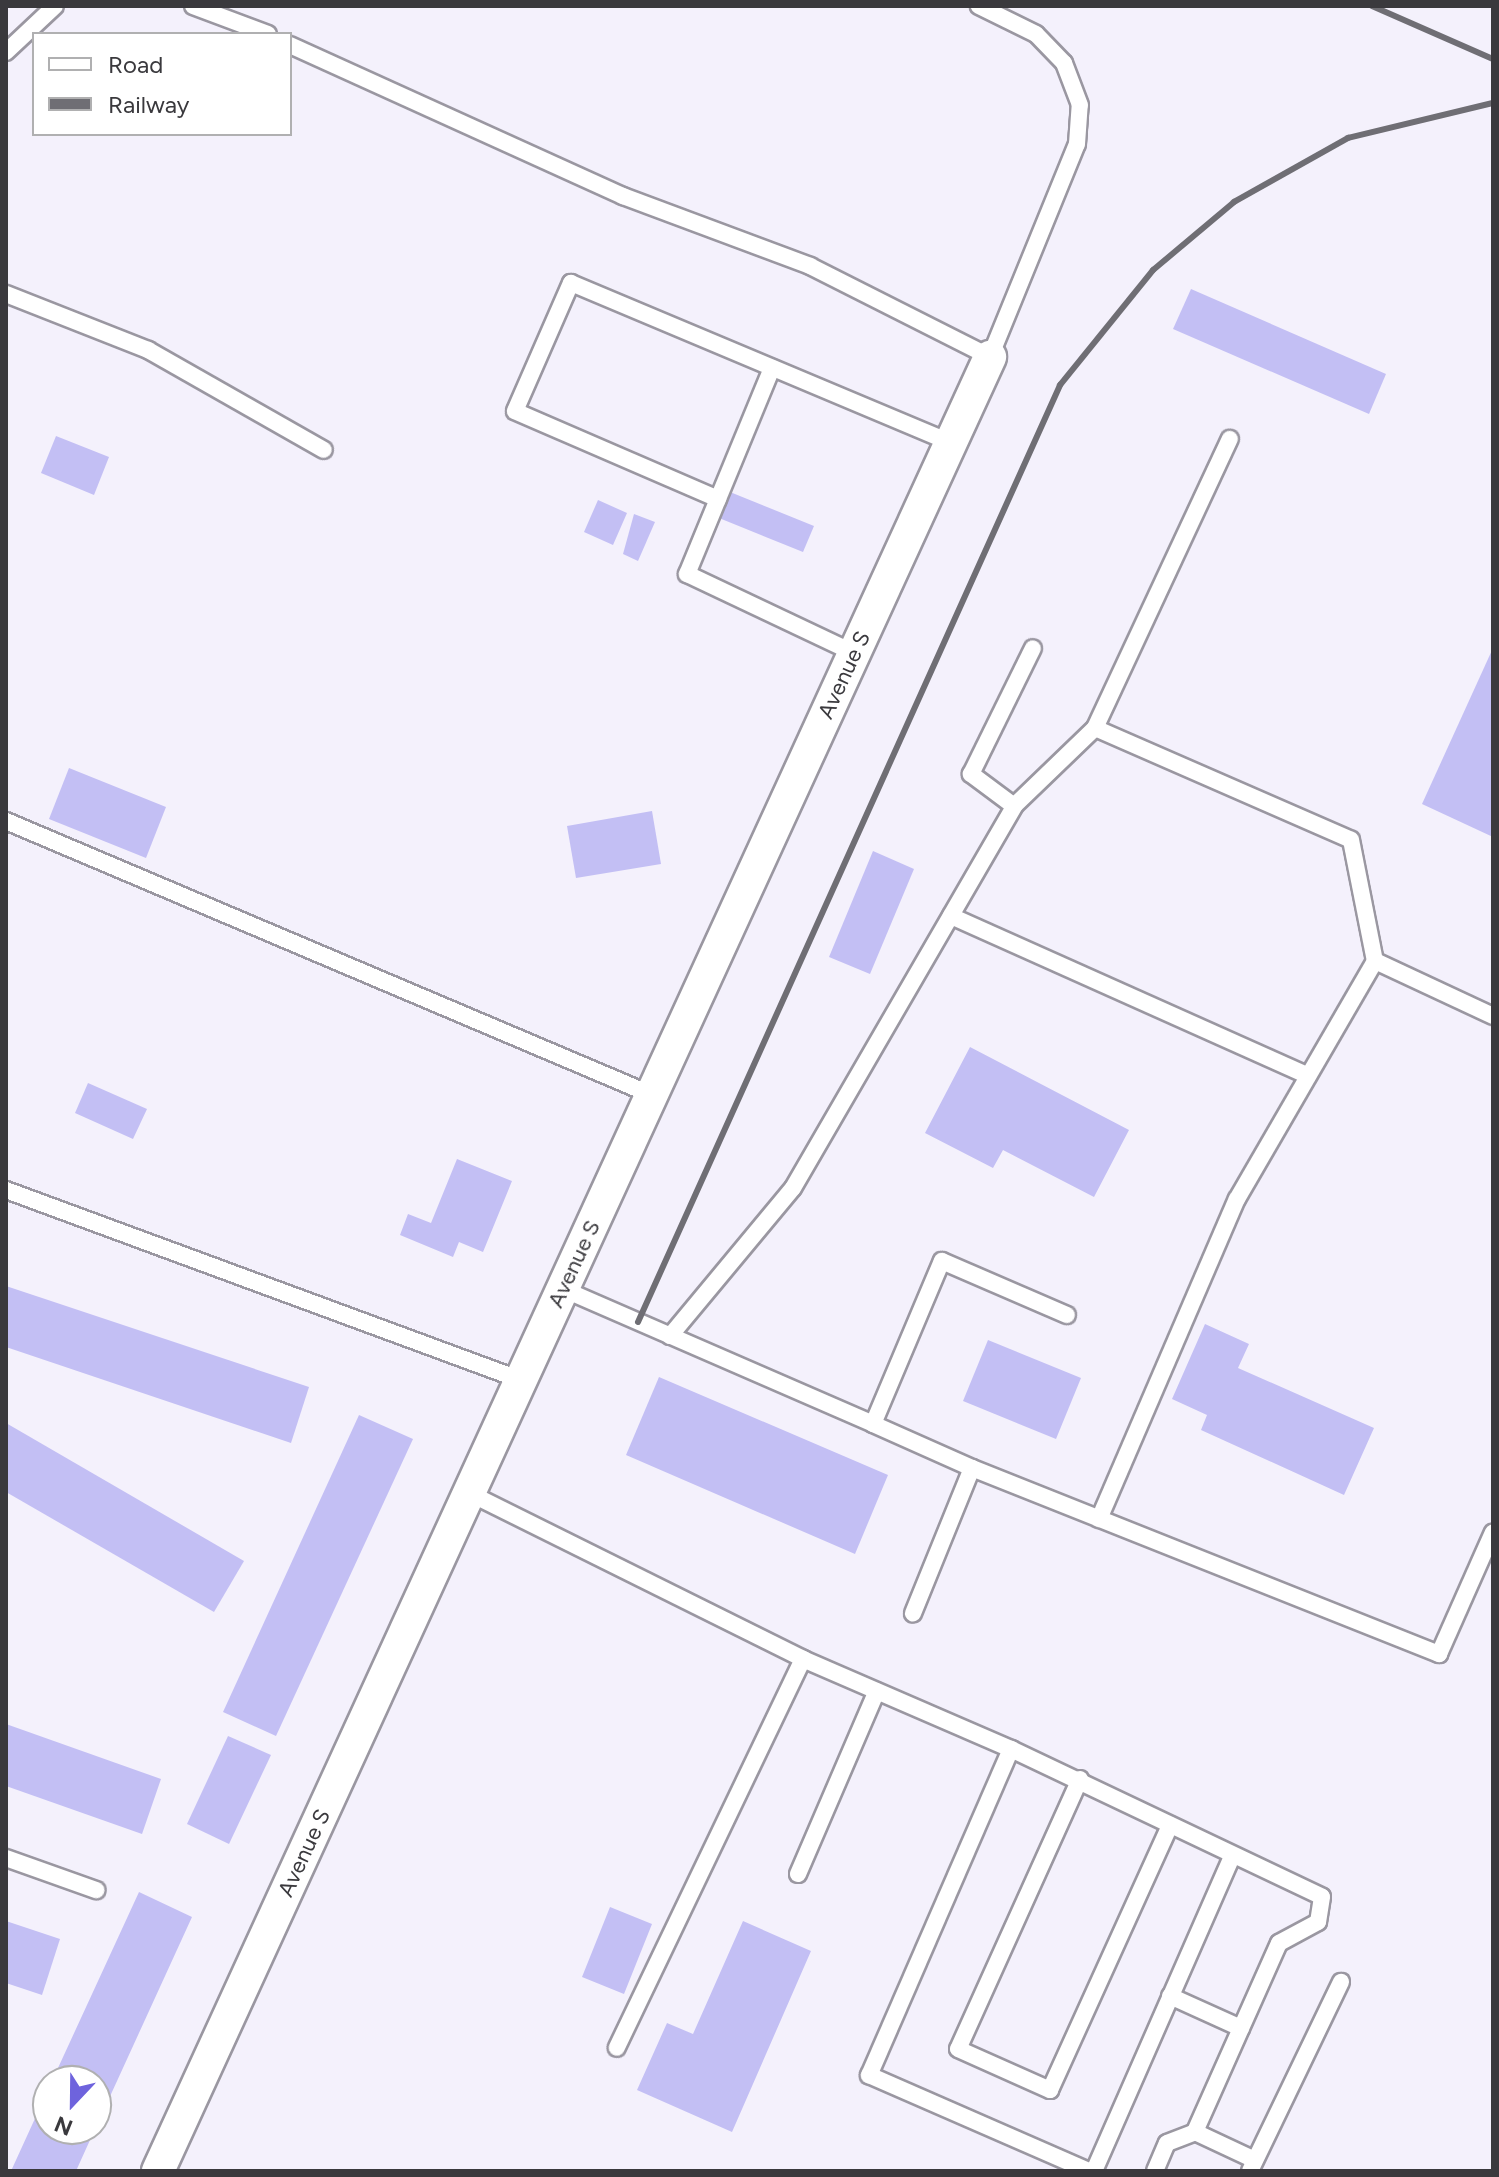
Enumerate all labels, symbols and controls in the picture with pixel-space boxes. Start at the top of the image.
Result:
legend [32,32,292,136]
text: Road [108,50,163,79]
text: Railway [108,90,189,119]
street label: Avenue S [812,627,876,723]
street label: Avenue S [542,1216,606,1312]
street label: Avenue S [272,1805,336,1901]
north arrow [32,2065,112,2145]
text: N [51,2110,77,2142]

